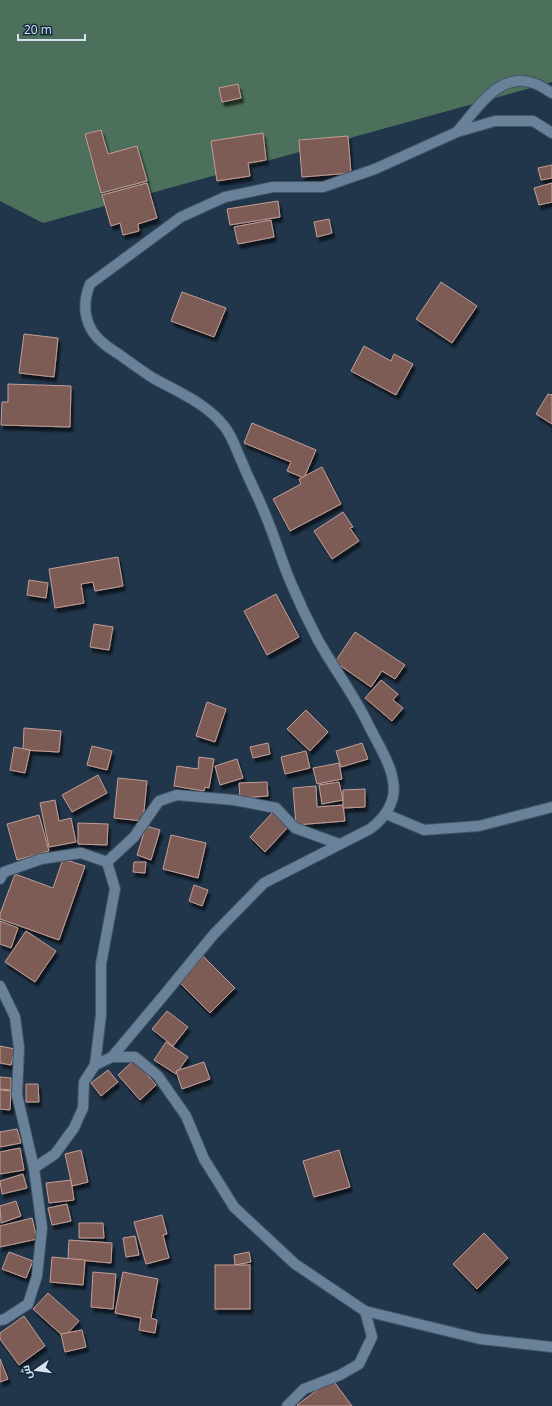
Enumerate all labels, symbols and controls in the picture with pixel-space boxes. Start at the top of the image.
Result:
scale bar [18,16,85,42]
text: 20 m [24,21,52,38]
north arrow [16,1350,56,1390]
text: ش [17,1364,35,1381]

